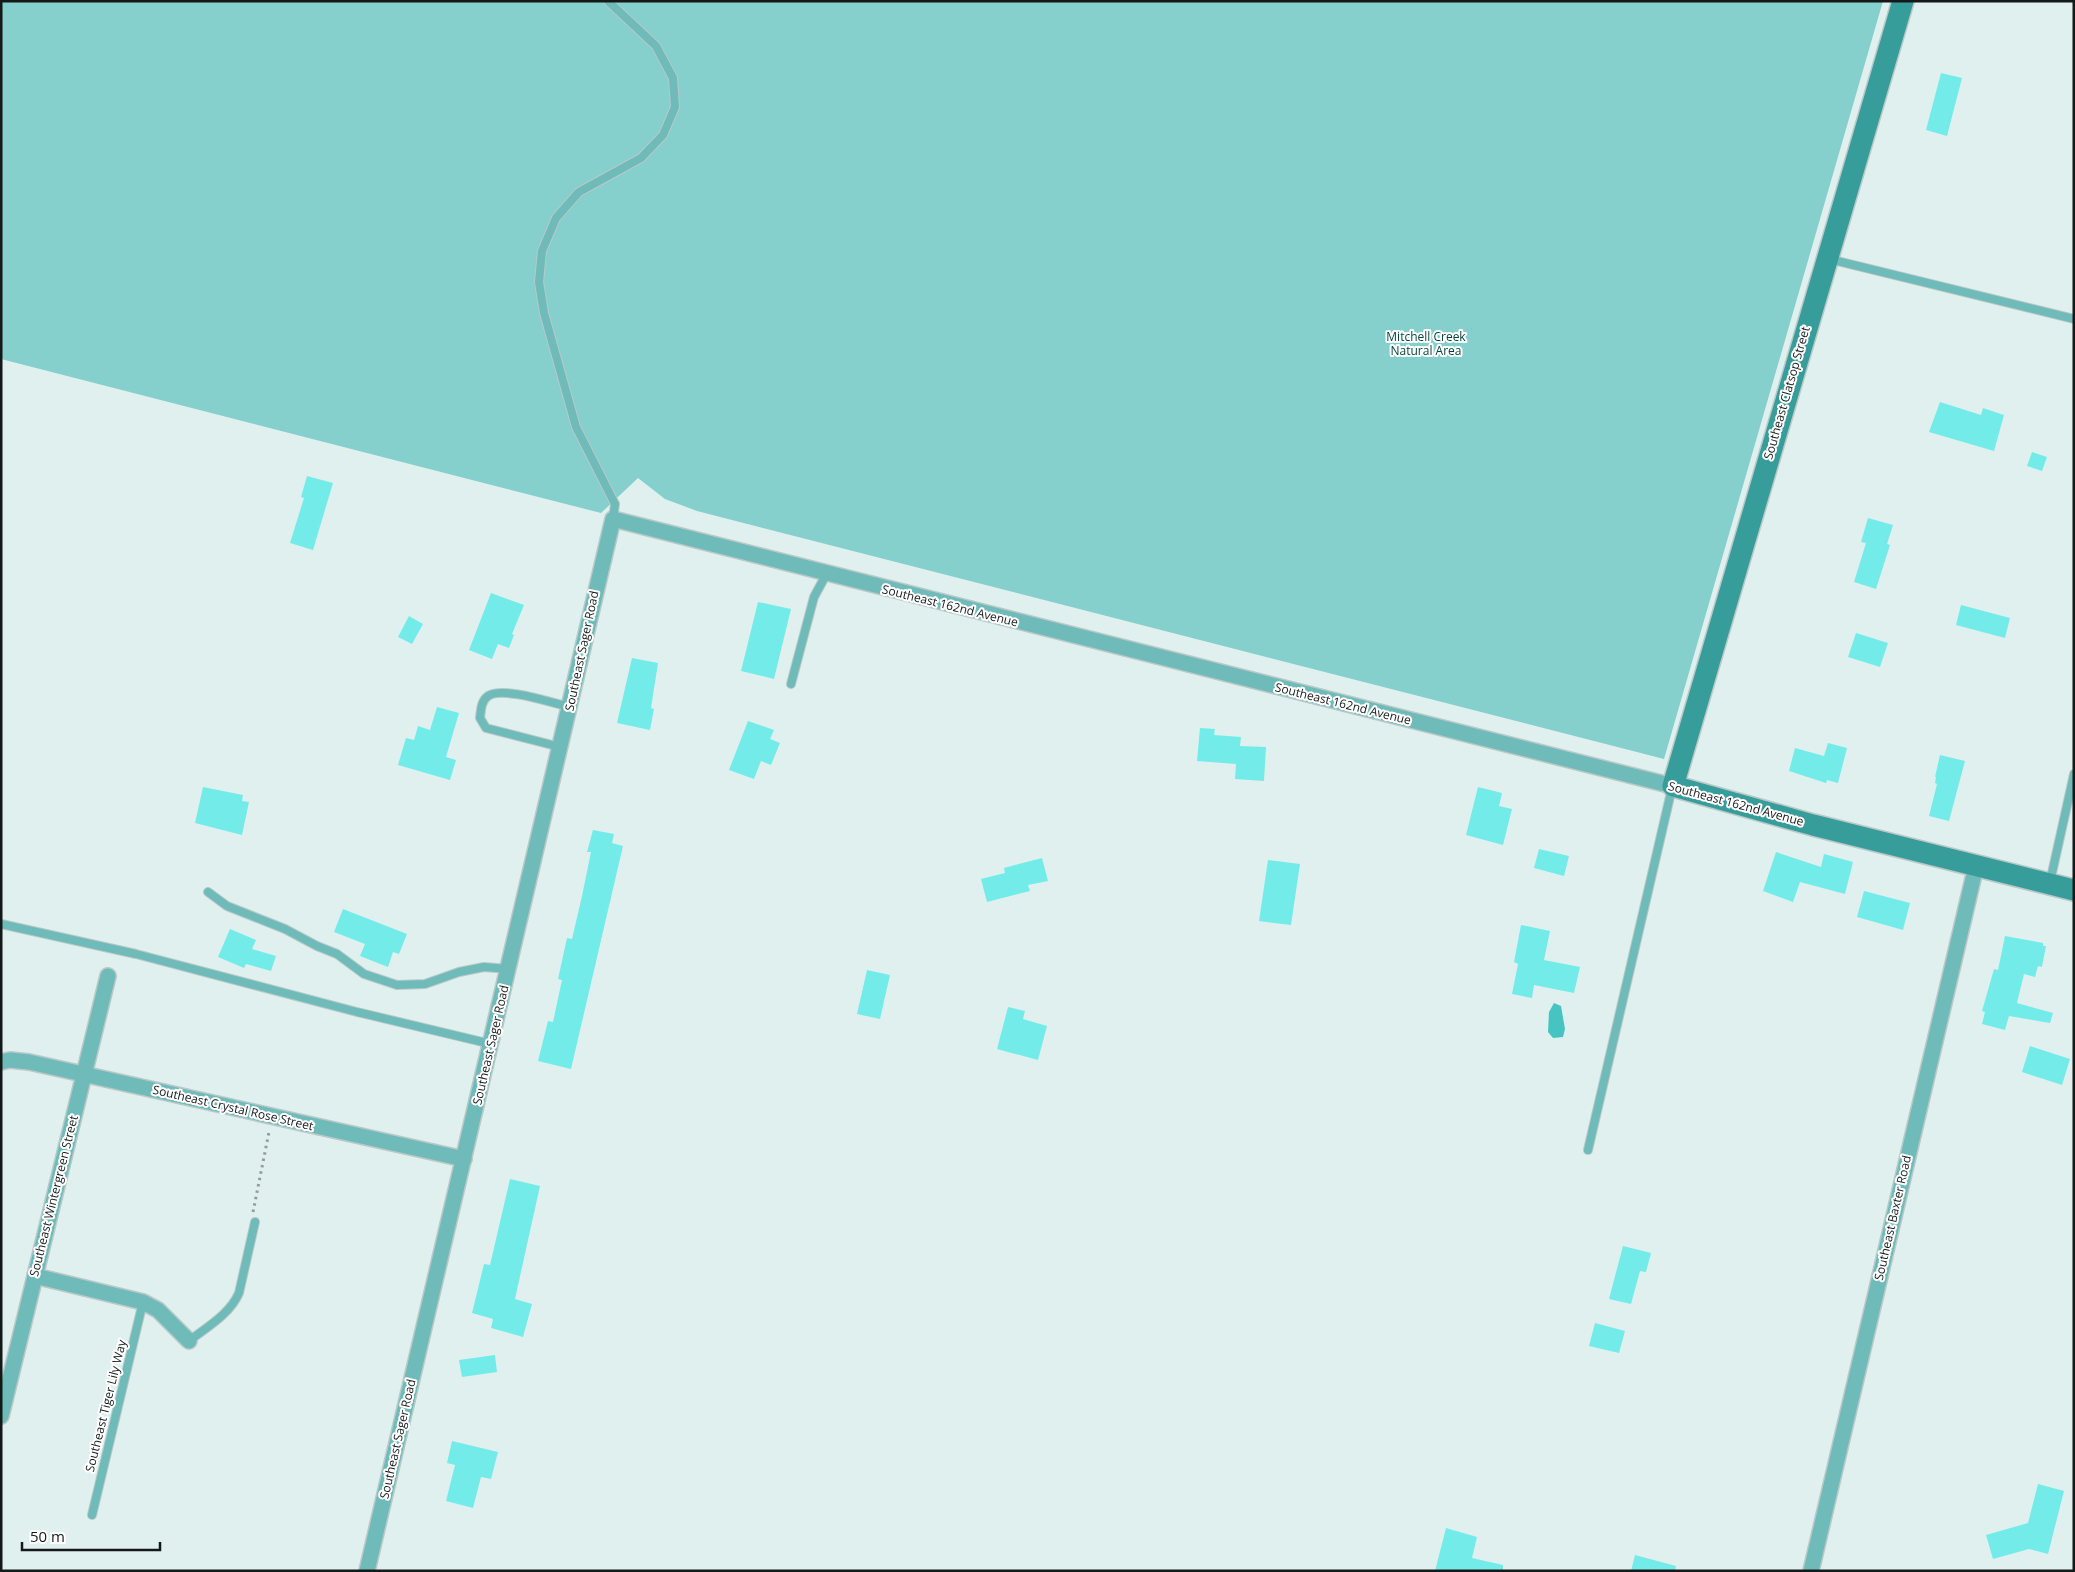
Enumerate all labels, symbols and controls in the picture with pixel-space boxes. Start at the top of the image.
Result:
street label: Southeast Clatsop Street [1759,324,1814,461]
park label: Mitchell Creek Natural Area [1386,328,1466,359]
street label: Southeast 162nd Avenue [880,580,1020,631]
street label: Southeast Sager Road [560,589,603,713]
street label: Southeast 162nd Avenue [1273,678,1413,729]
street label: Southeast 162nd Avenue [1667,777,1806,830]
street label: Southeast Sager Road [468,983,513,1106]
street label: Southeast Crystal Rose Street [151,1081,315,1134]
street label: Southeast Wintergreen Street [25,1113,82,1278]
street label: Southeast Baxter Road [1870,1154,1915,1282]
street label: Southeast Tiger Lily Way [81,1337,130,1474]
street label: Southeast Sager Road [375,1377,420,1500]
scale bar [22,1520,160,1552]
text: 50 m [30,1526,65,1546]

